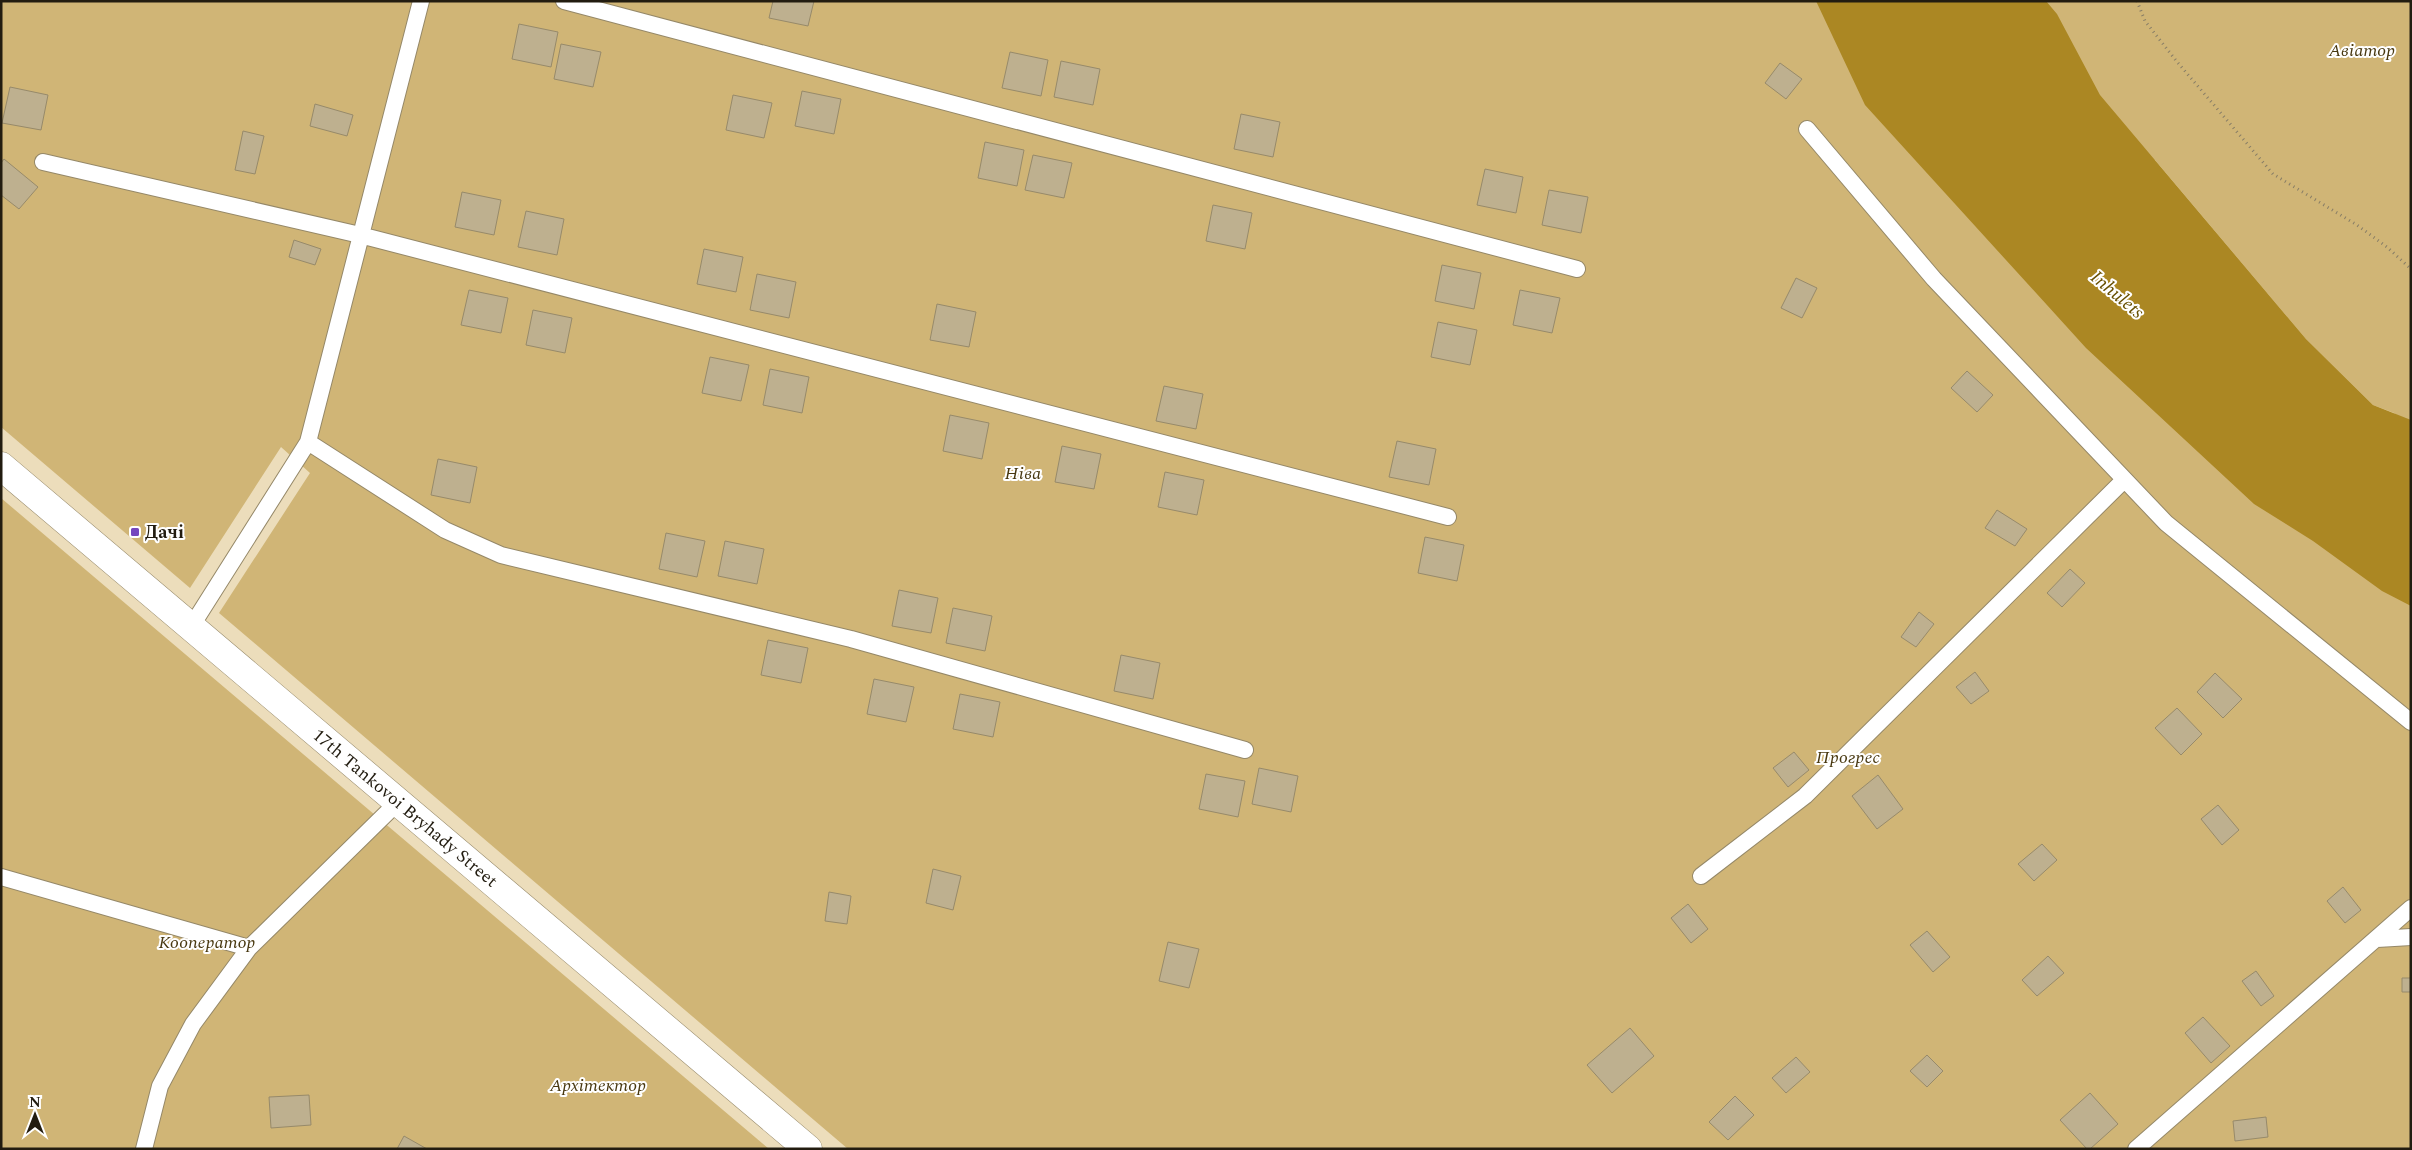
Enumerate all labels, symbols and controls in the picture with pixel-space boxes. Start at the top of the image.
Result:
park label: Авіатор [2328,37,2395,64]
water label: Inhulets [2084,264,2150,326]
park label: Ніва [1005,460,1041,487]
place label: Дачі [145,519,184,546]
marker: Дачі [129,526,141,538]
street label: 17th Tankovoi Bryhady Street [306,722,504,894]
park label: Прогрес [1816,744,1880,771]
park label: Кооператор [158,929,256,956]
park label: Архітектор [549,1072,646,1099]
north arrow [10,1090,60,1140]
text: N [29,1092,41,1113]

